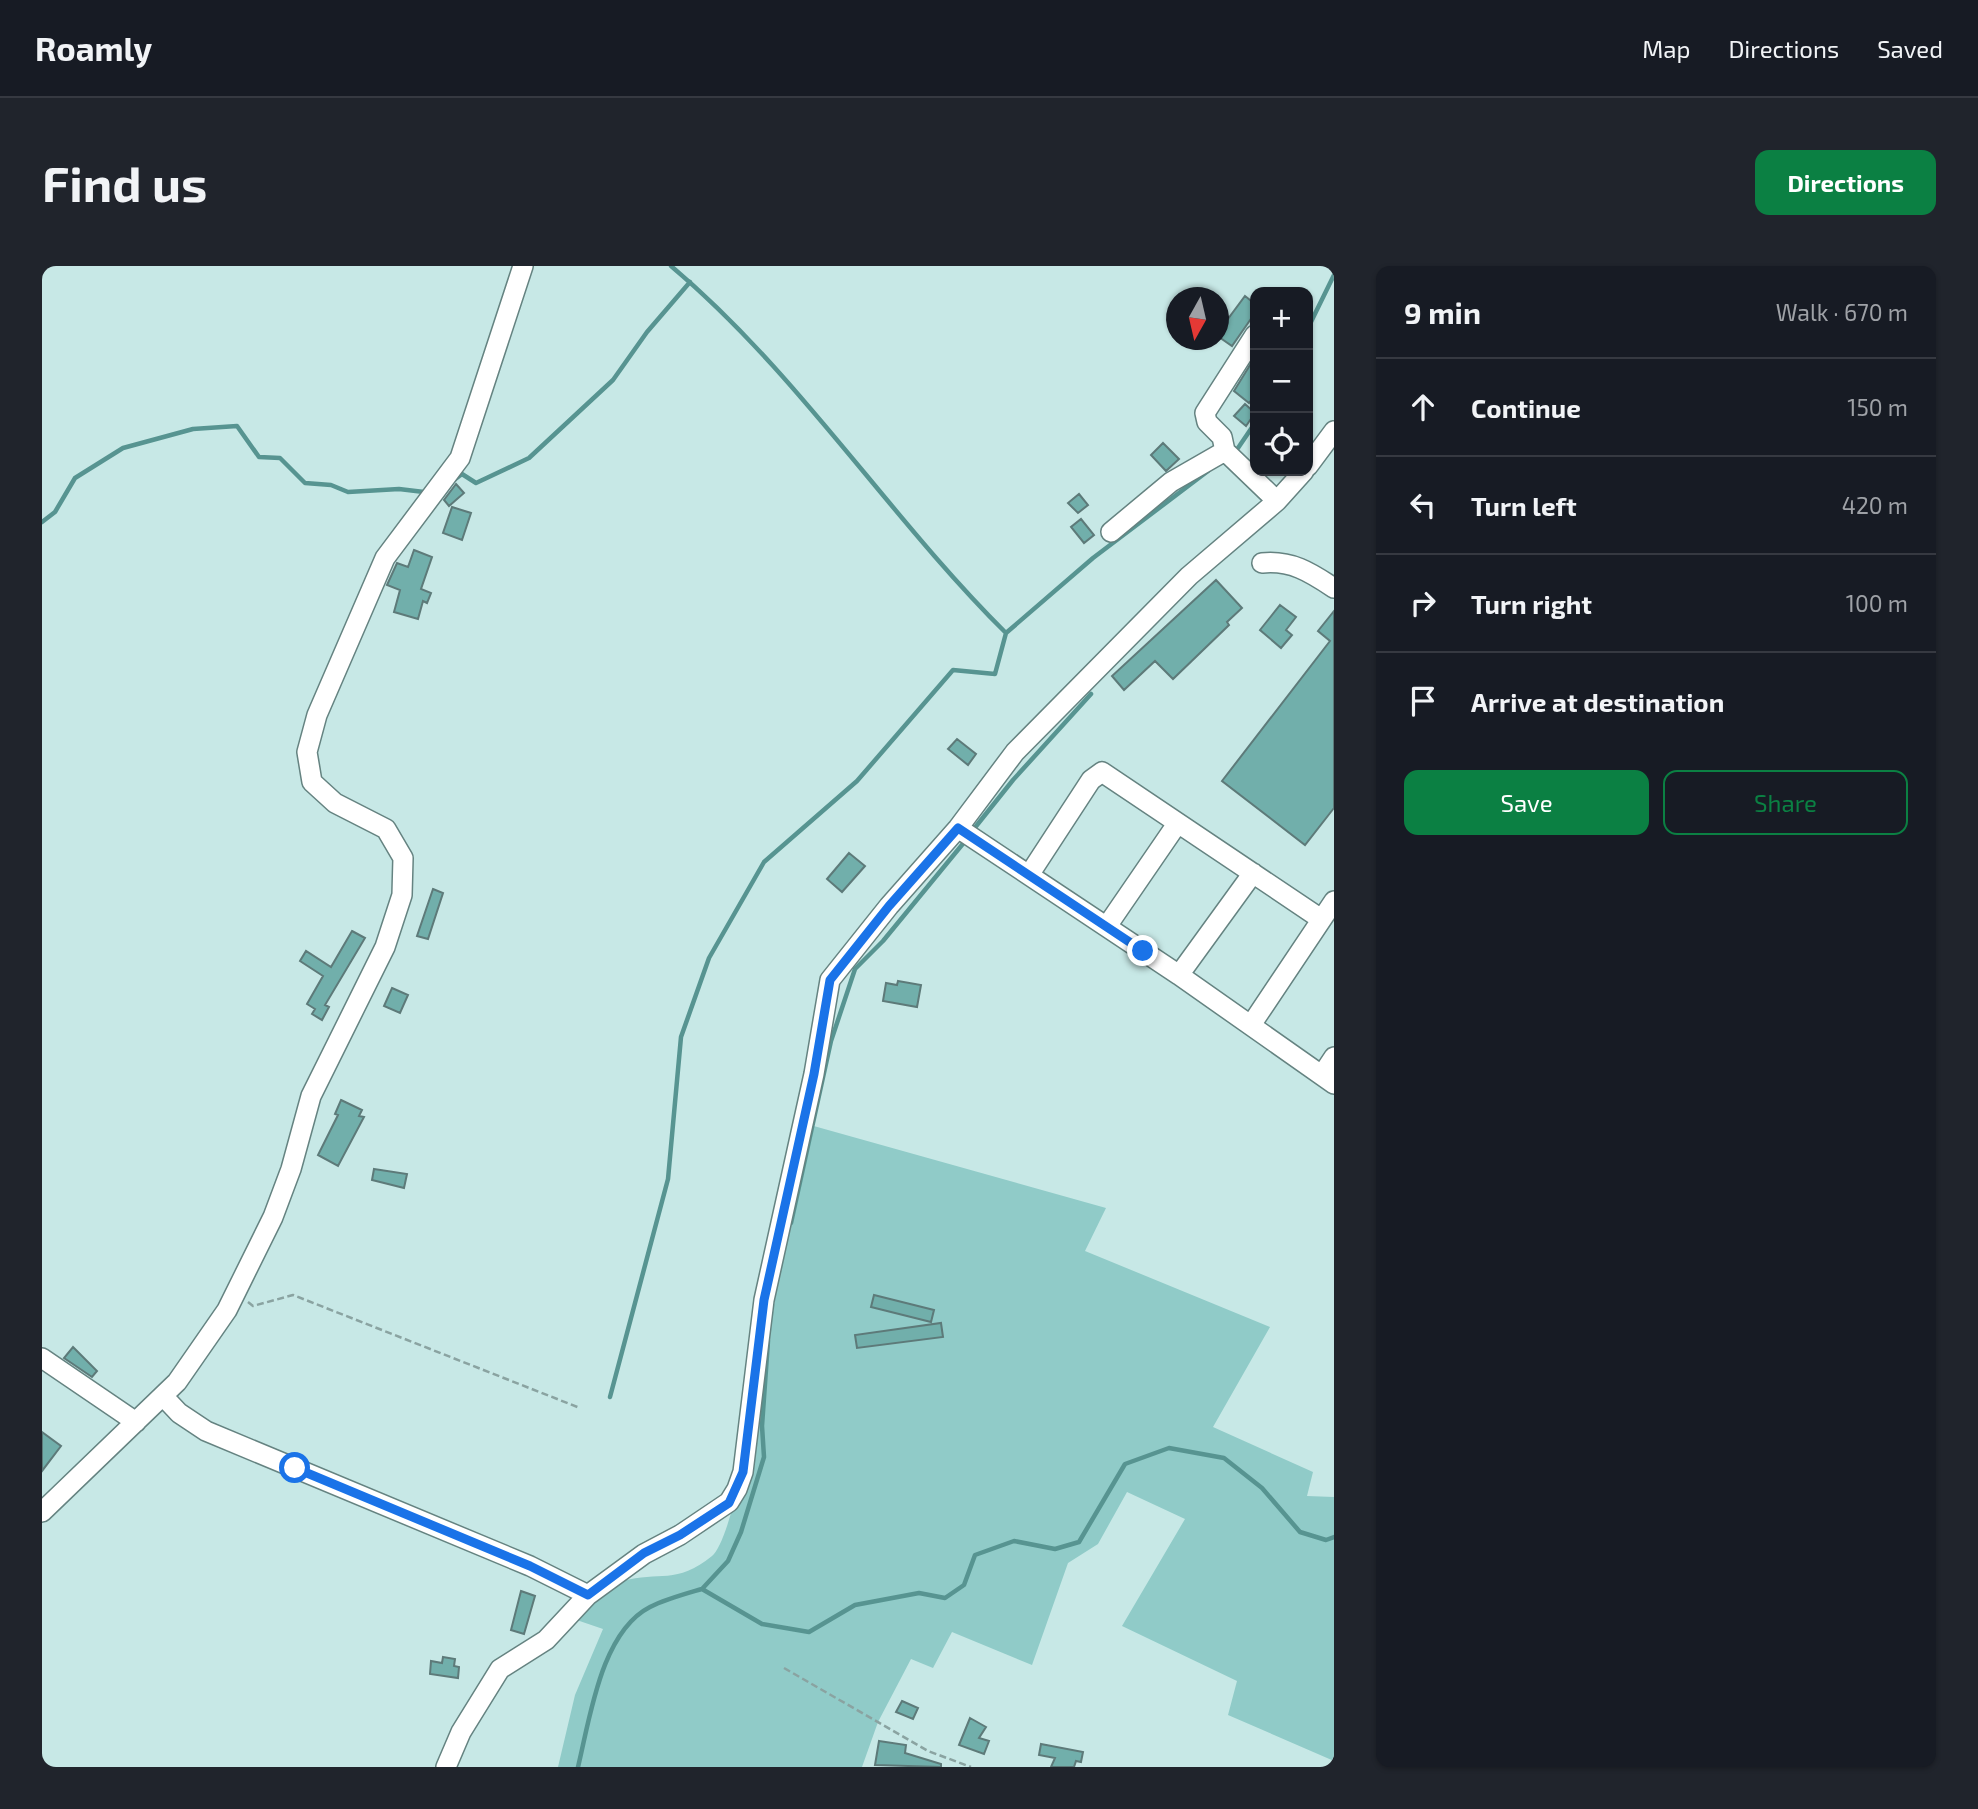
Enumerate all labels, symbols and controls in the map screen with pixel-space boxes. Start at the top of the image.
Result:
text: Roamly [35,28,152,68]
text: Map [1642,34,1690,63]
text: Directions [1728,34,1839,63]
text: Saved [1877,34,1943,63]
button: Directions [1755,150,1936,215]
text: Find us [42,153,207,212]
north arrow [1166,287,1229,350]
map controls [1250,287,1313,476]
button: + [1250,287,1313,350]
text: 9 min [1404,294,1481,330]
text: Walk · 670 m [1776,298,1908,326]
button: − [1250,350,1313,413]
icon: ahead [1404,388,1442,426]
text: Continue [1471,392,1581,423]
text: 150 m [1847,393,1908,421]
button: locate [1250,413,1313,476]
icon: left [1404,486,1442,524]
text: Turn left [1471,490,1577,521]
text: 420 m [1842,491,1908,519]
icon: right [1404,584,1442,622]
text: Turn right [1471,588,1592,619]
text: 100 m [1846,589,1908,617]
icon: arrive [1404,682,1442,720]
text: Arrive at destination [1471,686,1724,717]
button: Save [1404,770,1649,835]
button: Share [1663,770,1908,835]
route end [1127,935,1158,966]
route start [279,1452,310,1483]

